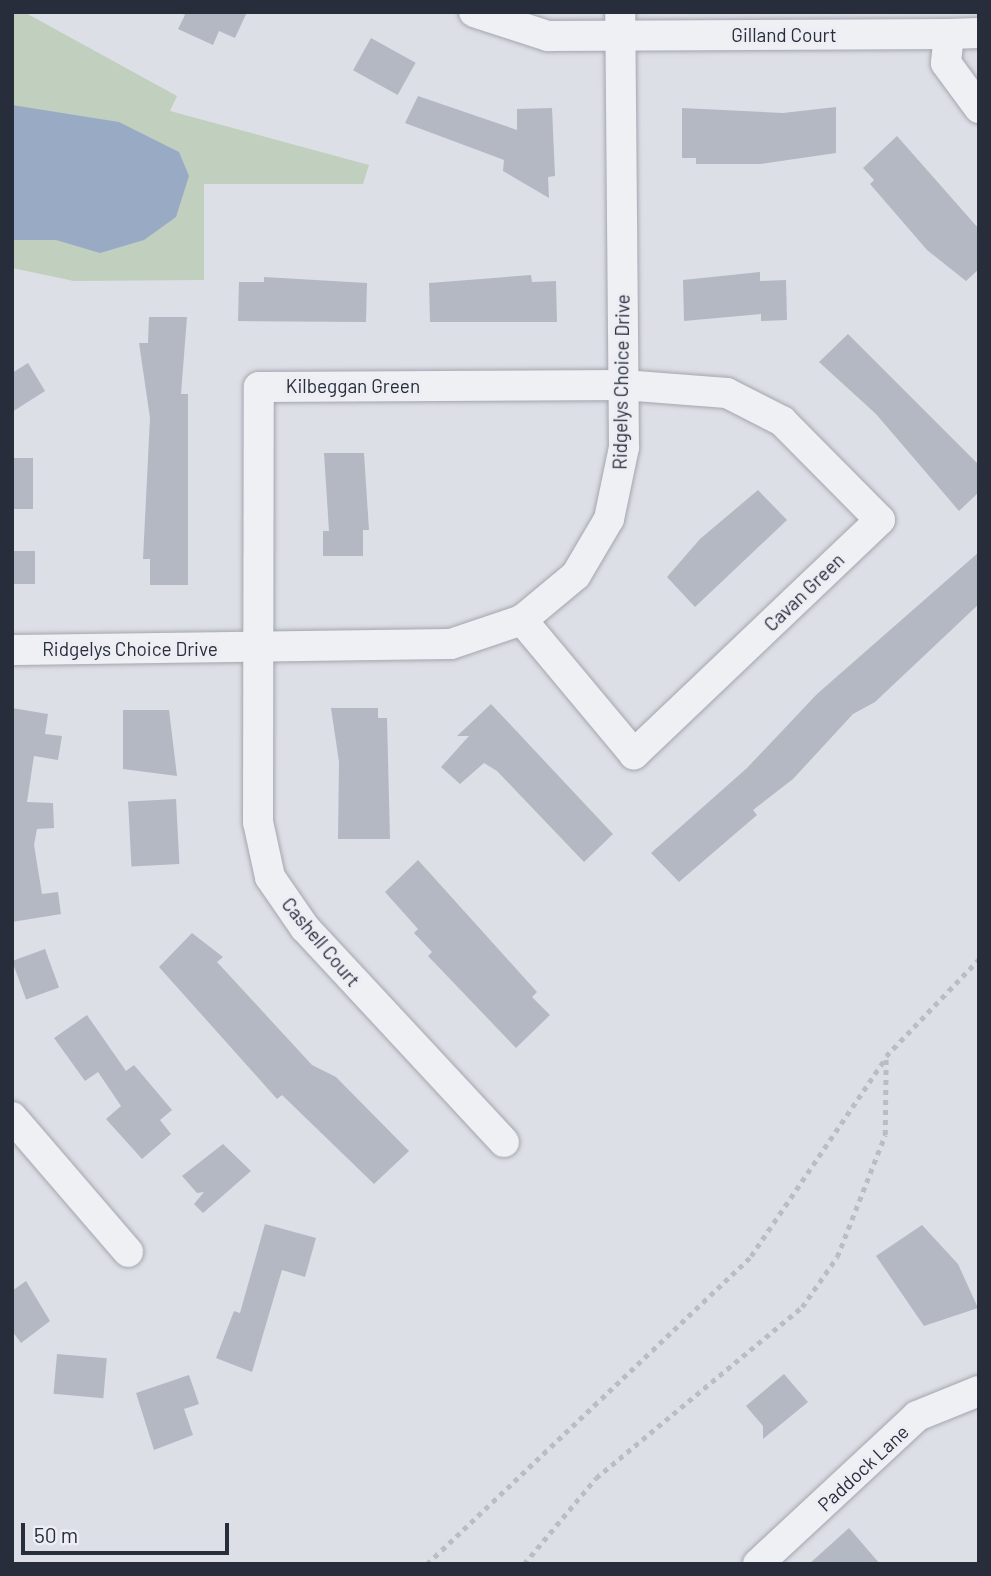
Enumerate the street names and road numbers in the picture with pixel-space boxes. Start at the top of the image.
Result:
street label: Gilland Court [731,24,837,46]
street label: Ridgelys Choice Drive [608,294,634,470]
street label: Kilbeggan Green [286,375,420,397]
street label: Cavan Green [759,548,849,636]
street label: Ridgelys Choice Drive [42,638,218,660]
street label: Cashell Court [277,893,365,991]
street label: Paddock Lane [813,1420,913,1516]

